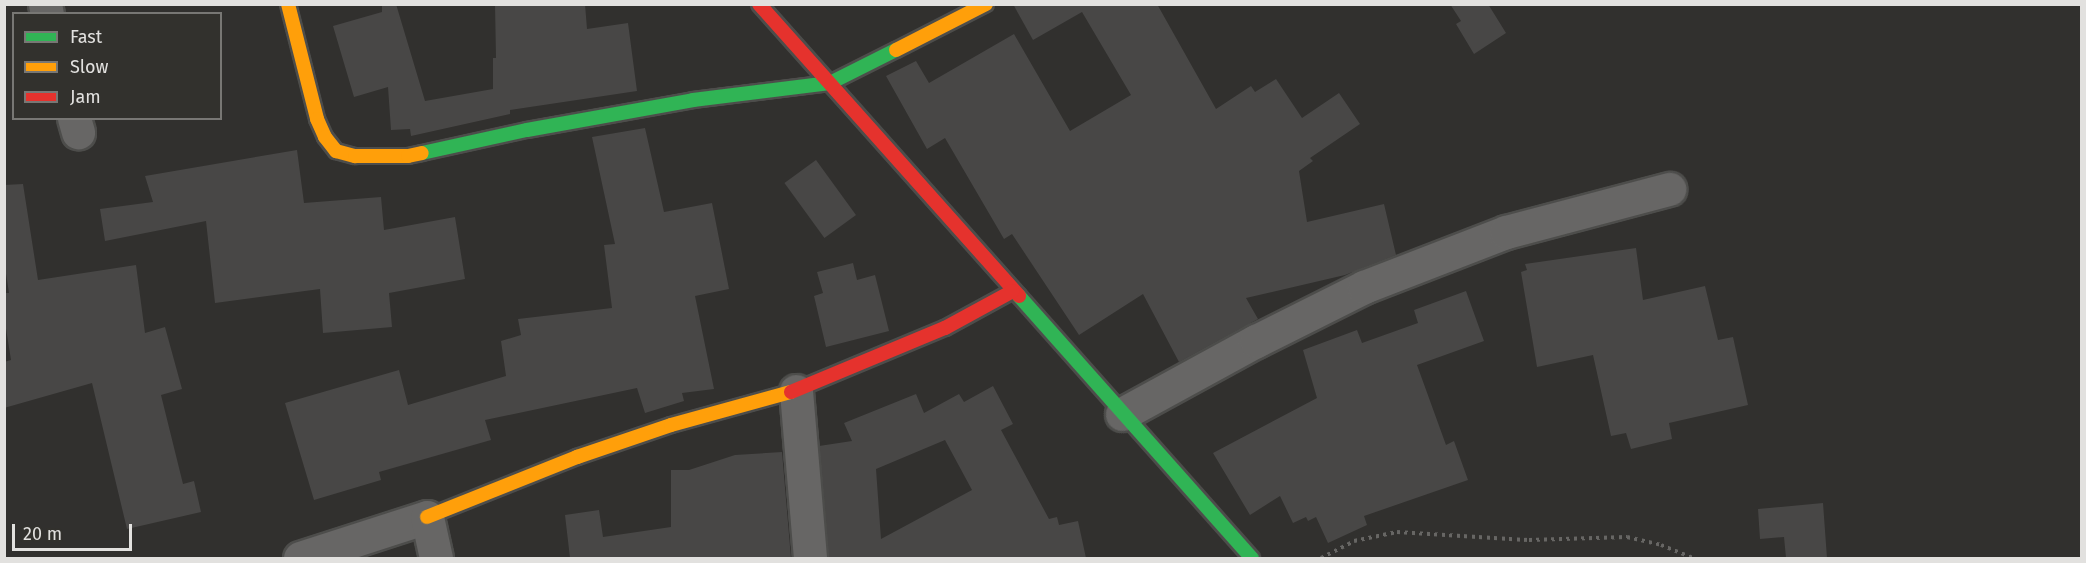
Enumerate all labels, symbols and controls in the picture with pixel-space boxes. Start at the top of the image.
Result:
legend [12,12,222,120]
text: Fast [70,26,102,48]
text: Slow [70,56,108,78]
text: Jam [70,86,101,108]
scale bar [15,512,135,550]
text: 20 m [23,523,62,545]

